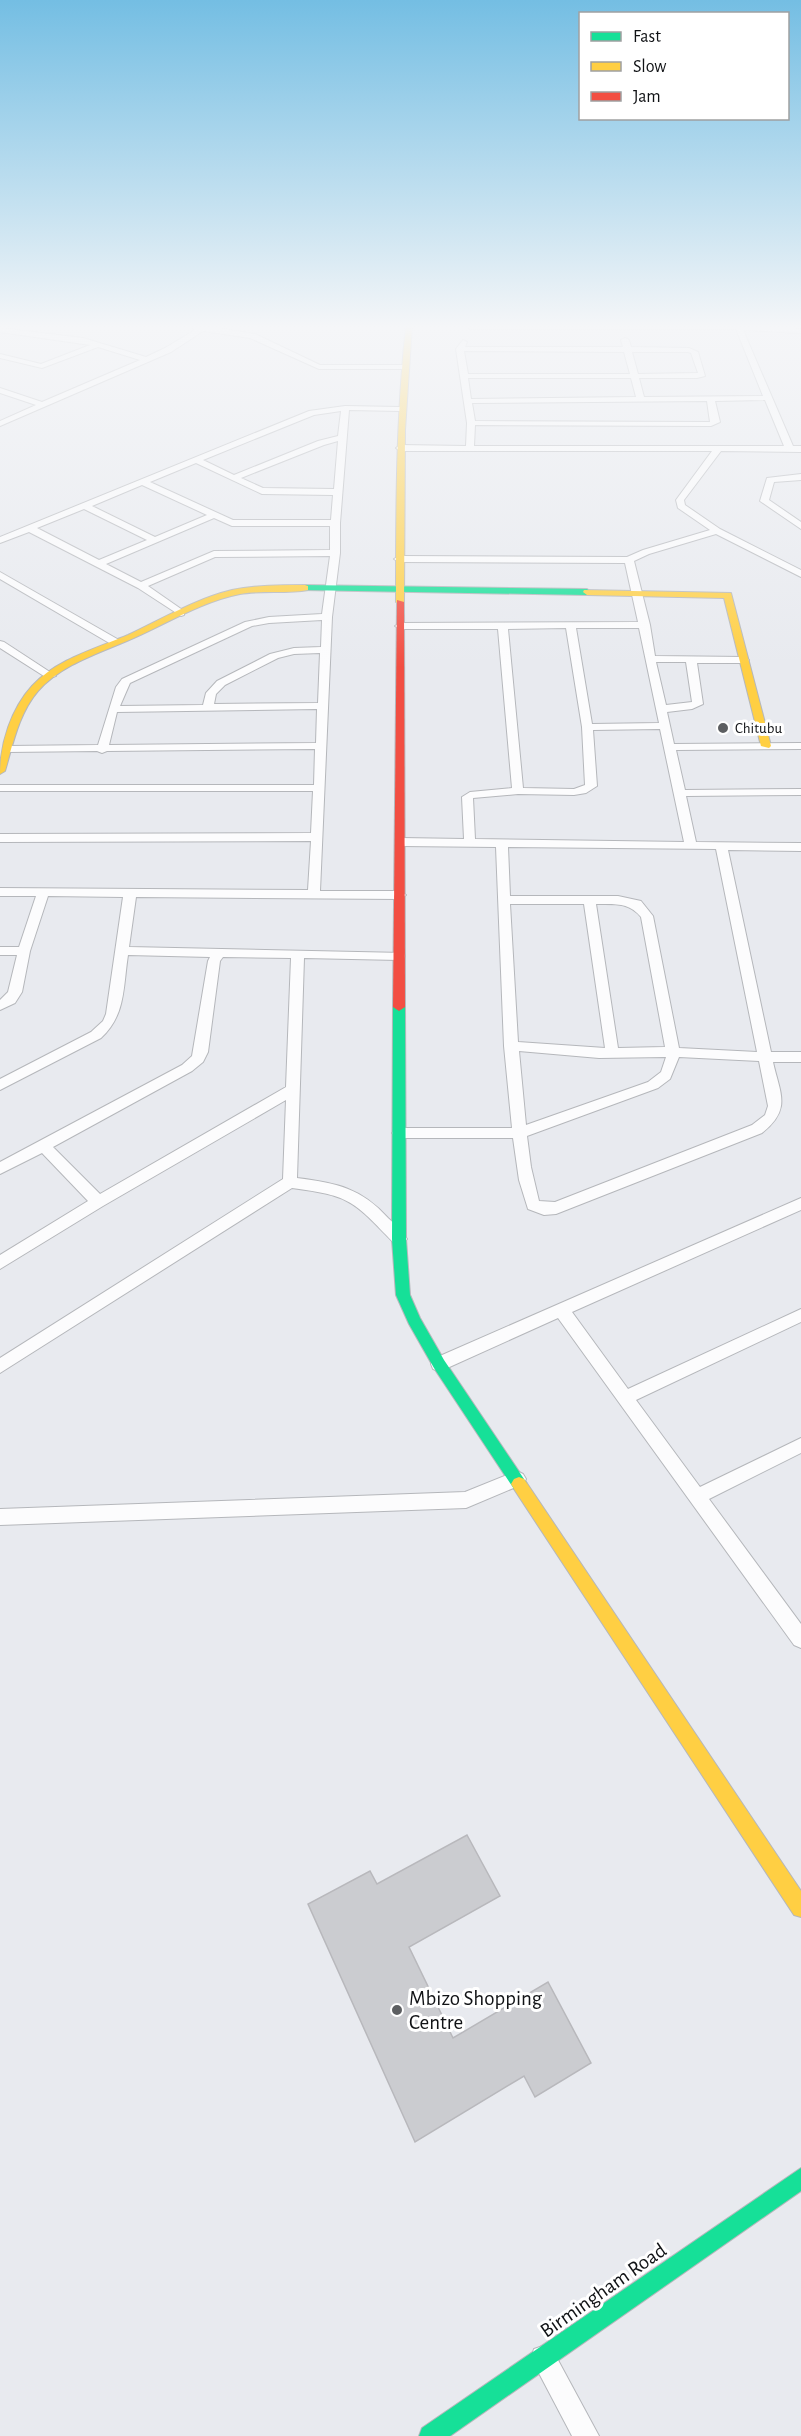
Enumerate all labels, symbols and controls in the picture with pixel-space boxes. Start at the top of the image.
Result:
legend [579,12,789,120]
text: Fast [633,28,661,46]
text: Slow [633,58,666,76]
text: Jam [633,88,661,106]
marker: Chitubu [716,721,730,735]
place label: Chitubu [735,721,782,736]
place label: Mbizo Shopping Centre [409,1988,543,2033]
marker: Mbizo Shopping Centre [390,2003,404,2017]
street label: Birmingham Road [536,2239,670,2342]

